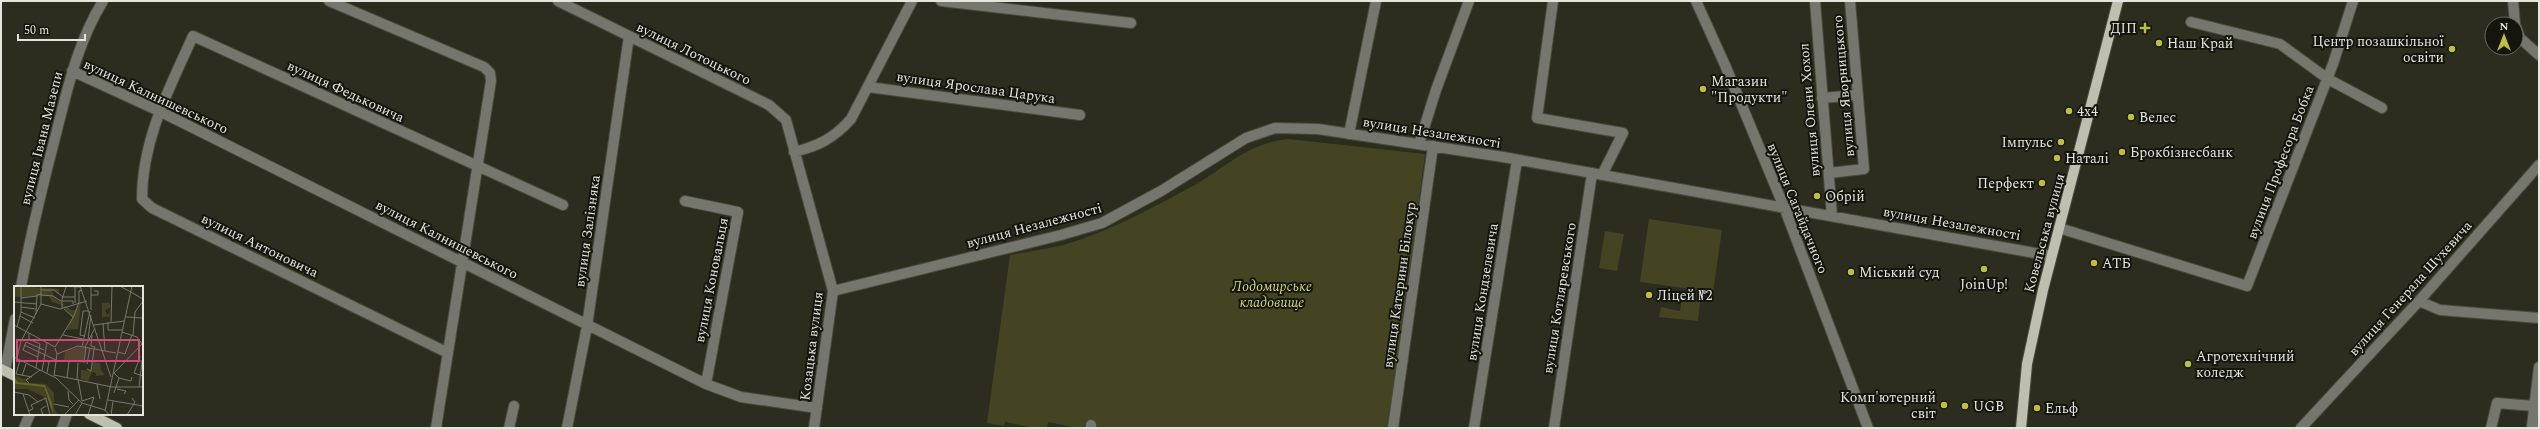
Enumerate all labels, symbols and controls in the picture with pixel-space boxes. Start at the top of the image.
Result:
street label: вулиця Яворницького [1827,14,1860,158]
scale bar [18,16,85,42]
north arrow [2484,16,2524,56]
street label: вулиця Лотоцького [633,17,755,90]
place label: ДІП [2110,18,2137,39]
text: N [2500,18,2509,35]
text: 50 m [24,21,49,40]
marker: ДІП [2140,23,2150,33]
place label: Центр позашкільної освіти [2313,31,2445,68]
place label: Наш Край [2167,33,2233,54]
marker: Наш Край [2154,38,2164,48]
street label: вулиця Олени Хохол [1793,42,1826,178]
marker: Центр позашкільної освіти [2447,44,2457,54]
street label: вулиця Калнишевського [80,54,232,139]
street label: вулиця Федьковича [284,55,408,128]
street label: вулиця Ярослава Царука [895,66,1057,109]
street label: вулиця Івана Мазепи [15,69,68,207]
place label: Магазин "Продукти" [1711,71,1787,108]
street label: вулиця Професора Бобка [2241,82,2320,242]
marker: Магазин "Продукти" [1698,84,1708,94]
place label: 4x4 [2077,101,2098,122]
marker: 4x4 [2064,106,2074,116]
place label: Велес [2139,107,2176,128]
street label: вулиця Незалежності [1361,111,1502,154]
marker: Велес [2126,112,2136,122]
place label: Імпульс [2002,132,2053,153]
marker: Імпульс [2056,137,2066,147]
street label: вулиця Сагайдачного [1762,140,1833,277]
place label: Брокбізнесбанк [2130,142,2233,163]
marker: Брокбізнесбанк [2117,147,2127,157]
place label: Наталі [2065,148,2109,169]
marker: Наталі [2052,153,2062,163]
street label: Ковельська вулиця [2018,171,2071,295]
street label: вулиця Залізняка [569,173,606,289]
place label: Перфект [1977,173,2034,194]
marker: Перфект [2037,178,2047,188]
place label: Обрій [1825,186,1865,207]
marker: Обрій [1812,191,1822,201]
street label: вулиця Калнишевського [372,194,522,285]
street label: вулиця Незалежності [964,197,1104,254]
street label: вулиця Катерини Білокур [1377,201,1422,369]
street label: вулиця Незалежності [1881,201,2022,246]
street label: вулиця Антоновича [198,208,322,283]
street label: вулиця Коновальця [689,216,734,344]
street label: вулиця Генерала Шухевича [2344,216,2477,361]
street label: вулиця Кондзелевича [1461,221,1504,363]
street label: вулиця Котляревського [1537,221,1582,375]
place label: АТБ [2102,253,2131,274]
marker: АТБ [2089,258,2099,268]
place label: Міський суд [1859,262,1940,283]
marker: JoinUp! [1979,264,1989,274]
marker: Міський суд [1846,267,1856,277]
place label: JoinUp! [1960,274,2008,295]
park label: Лодомирське кладовище [1231,276,1312,313]
place label: Ліцей №2 [1657,285,1712,306]
inset map [14,286,143,415]
street label: Козацька вулиця [794,290,829,402]
marker: Ліцей №2 [1644,290,1654,300]
place label: Агротехнічний коледж [2196,346,2294,383]
marker: Агротехнічний коледж [2183,359,2193,369]
place label: Комп'ютерний світ [1840,387,1936,424]
place label: UGB [1973,396,2004,417]
place label: Ельф [2045,398,2078,419]
marker: Комп'ютерний світ [1939,400,1949,410]
marker: UGB [1960,401,1970,411]
marker: Ельф [2032,403,2042,413]

